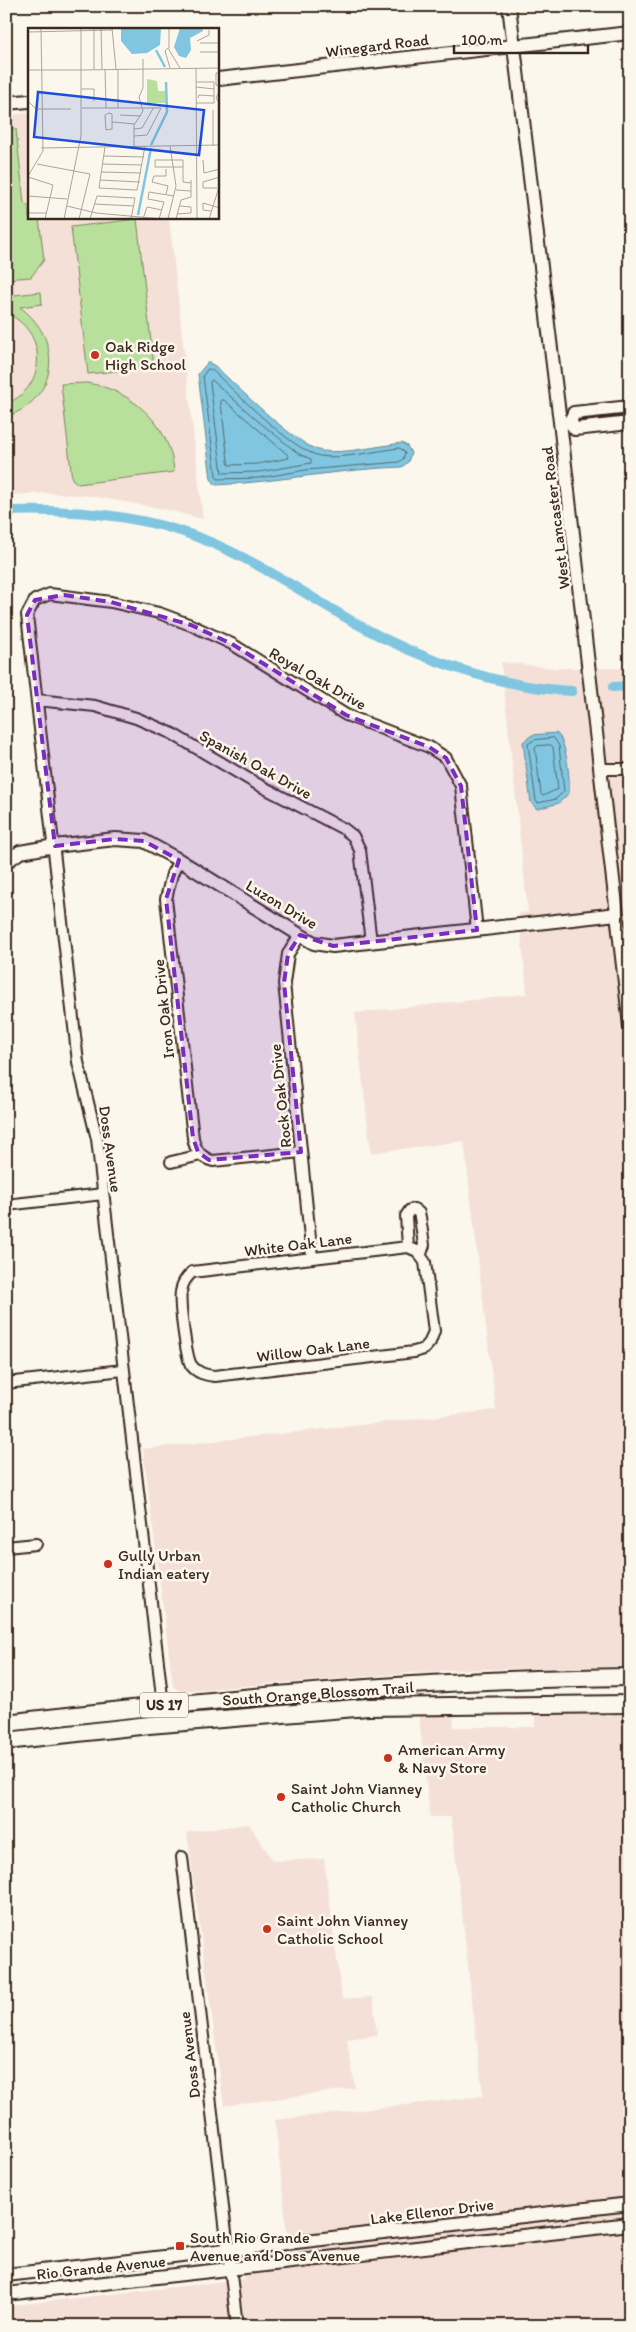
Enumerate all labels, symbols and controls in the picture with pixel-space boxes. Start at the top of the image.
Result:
scale bar [454,22,587,54]
inset map [28,28,219,219]
street label: Winegard Road [324,30,430,61]
text: 100 m [461,31,503,49]
place label: Oak Ridge High School [105,337,187,374]
marker: Oak Ridge High School [89,349,101,361]
street label: West Lancaster Road [537,445,574,590]
street label: Royal Oak Drive [266,643,370,714]
street label: Spanish Oak Drive [196,726,315,803]
street label: Luzon Drive [243,876,321,933]
street label: Iron Oak Drive [149,958,178,1060]
street label: Rock Oak Drive [266,1043,295,1149]
street label: Doss Avenue [95,1104,126,1194]
street label: White Oak Lane [243,1228,353,1261]
street label: Willow Oak Lane [255,1333,371,1366]
place label: Gully Urban Indian eatery [118,1546,210,1583]
marker: Gully Urban Indian eatery [102,1558,114,1570]
street label: South Orange Blossom Trail [222,1677,415,1710]
road number: US 17 [140,1692,188,1718]
place label: American Army & Navy Store [398,1740,506,1777]
marker: American Army & Navy Store [382,1752,394,1764]
place label: Saint John Vianney Catholic Church [291,1779,422,1816]
marker: Saint John Vianney Catholic Church [275,1791,287,1803]
place label: Saint John Vianney Catholic School [277,1911,408,1948]
marker: Saint John Vianney Catholic School [261,1923,273,1935]
street label: Doss Avenue [175,2010,204,2099]
street label: Lake Ellenor Drive [369,2194,495,2229]
place label: South Rio Grande Avenue and Doss Avenue [190,2228,360,2265]
marker: South Rio Grande Avenue and Doss Avenue [174,2240,186,2252]
street label: Rio Grande Avenue [36,2251,167,2284]

